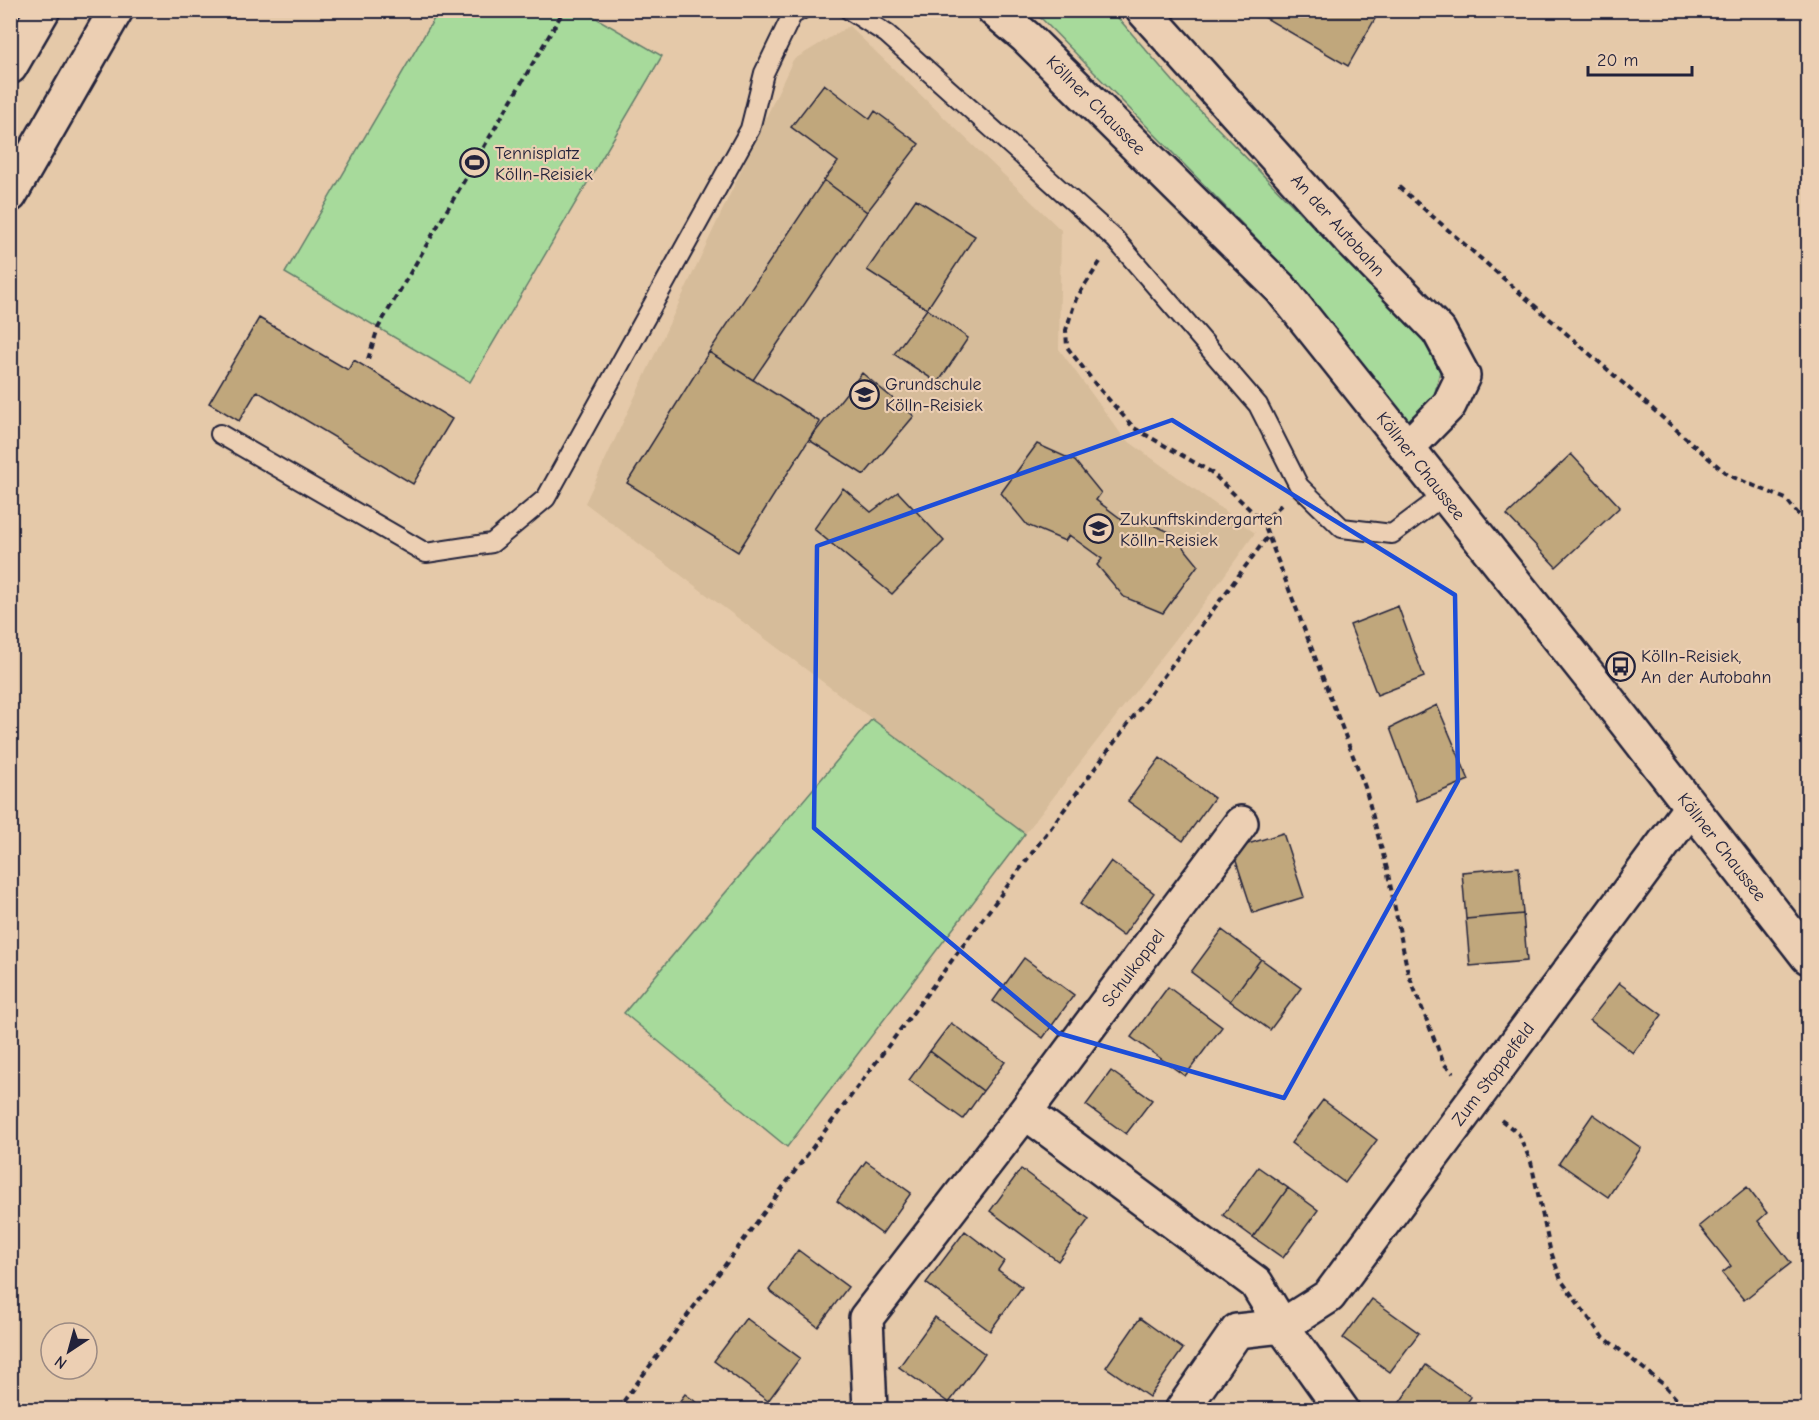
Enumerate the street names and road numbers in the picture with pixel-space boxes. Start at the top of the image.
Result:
street label: Köllner Chaussee [1042,51,1150,159]
street label: An der Autobahn [1286,170,1389,281]
street label: Köllner Chaussee [1372,408,1469,525]
street label: Köllner Chaussee [1673,789,1770,906]
street label: Schulkoppel [1098,926,1169,1011]
street label: Zum Stoppelfeld [1448,1018,1539,1130]

